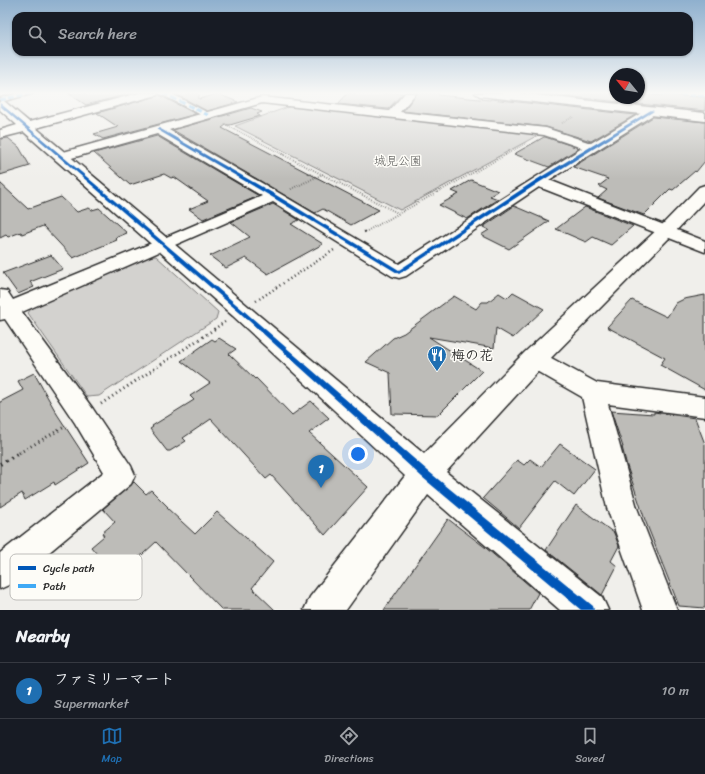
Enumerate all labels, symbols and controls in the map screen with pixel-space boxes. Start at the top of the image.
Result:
search box [12,12,693,56]
text: Search here [58,21,137,47]
icon: search [26,23,48,45]
north arrow [609,68,645,104]
park label: 城見公園 [374,150,422,172]
place label: 梅の花 [451,343,493,368]
restaurant icon: 梅の花 [426,344,448,372]
your location [348,444,368,464]
pin: 1 [308,455,334,488]
legend [10,554,142,600]
text: Cycle path [43,559,95,578]
text: Path [43,577,66,596]
text: Nearby [16,621,70,651]
text: ファミリーマート [54,666,175,692]
text: 1 [26,679,32,702]
text: 10 m [662,679,689,702]
text: Supermarket [54,692,129,715]
tab: Map [101,725,123,768]
tab: Directions [324,725,374,768]
tab: Saved [575,725,604,768]

